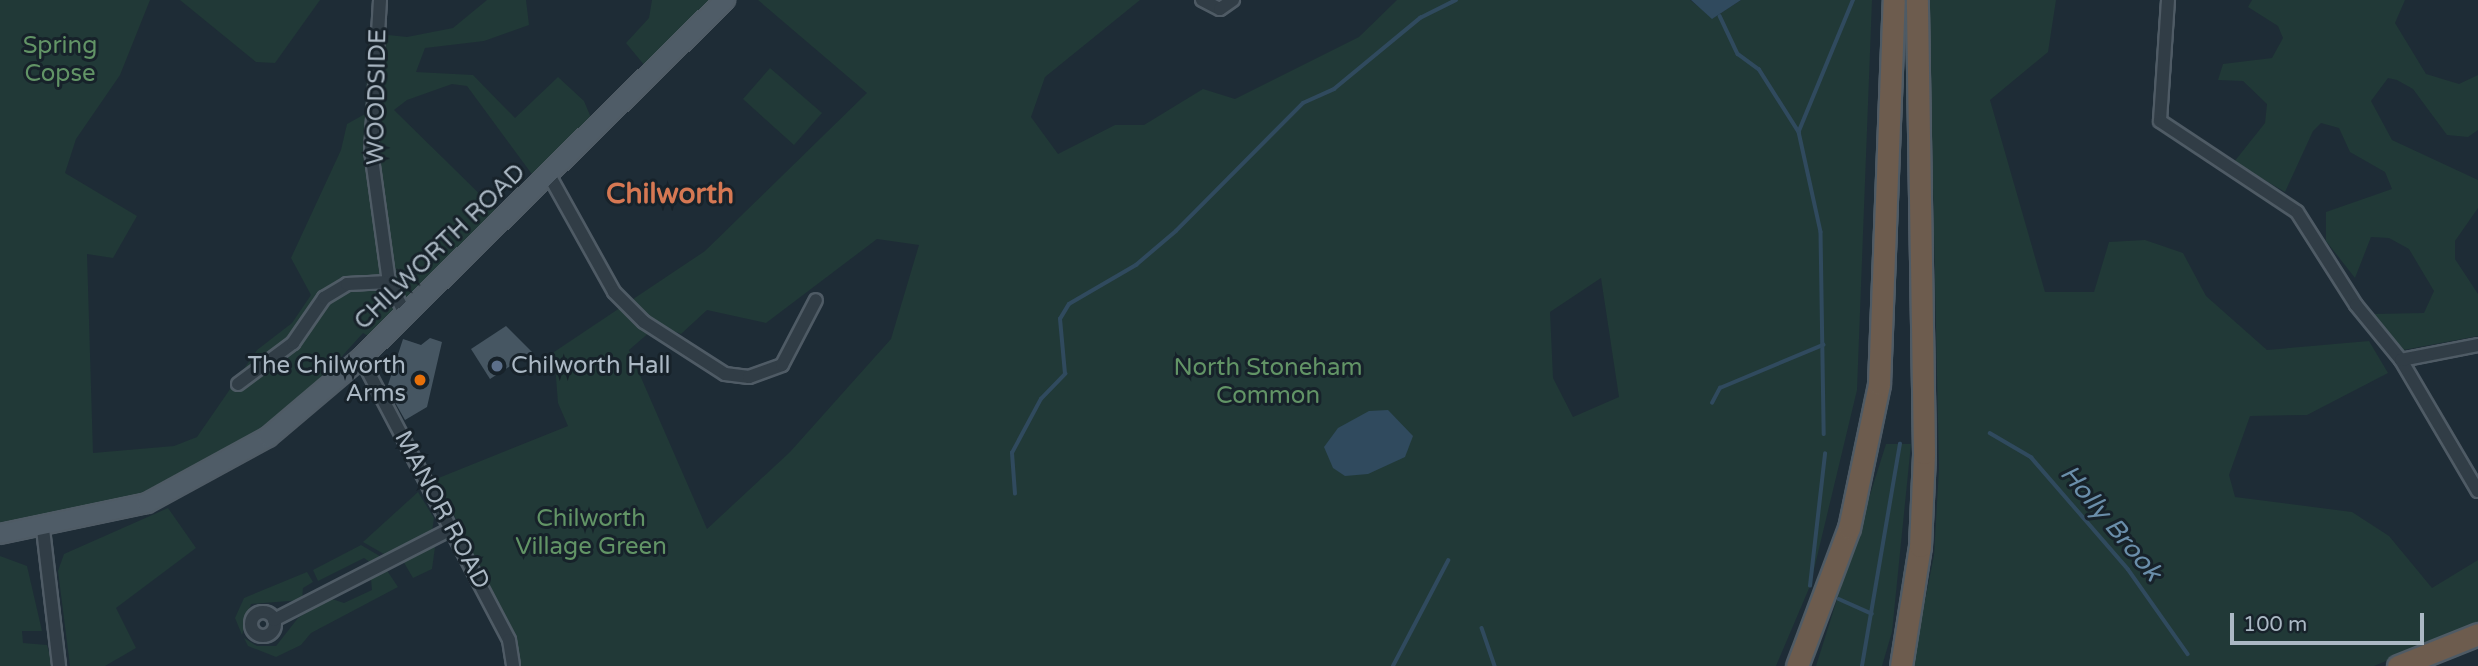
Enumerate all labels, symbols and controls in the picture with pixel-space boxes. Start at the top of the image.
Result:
street label: WOODSIDE [361,29,393,165]
park label: Spring Copse [23,32,97,88]
street label: CHILWORTH ROAD [349,158,531,336]
district label: Chilworth [606,177,734,211]
place label: The Chilworth Arms [247,352,406,408]
place label: Chilworth Hall [511,352,670,380]
park label: North Stoneham Common [1174,354,1362,410]
marker: Chilworth Hall [489,358,505,374]
marker: The Chilworth Arms [412,372,428,388]
street label: MANOR ROAD [388,426,496,594]
water label: Holly Brook [2053,459,2169,587]
park label: Chilworth Village Green [515,505,667,561]
scale bar [2233,600,2427,644]
text: 100 m [2243,612,2307,637]

